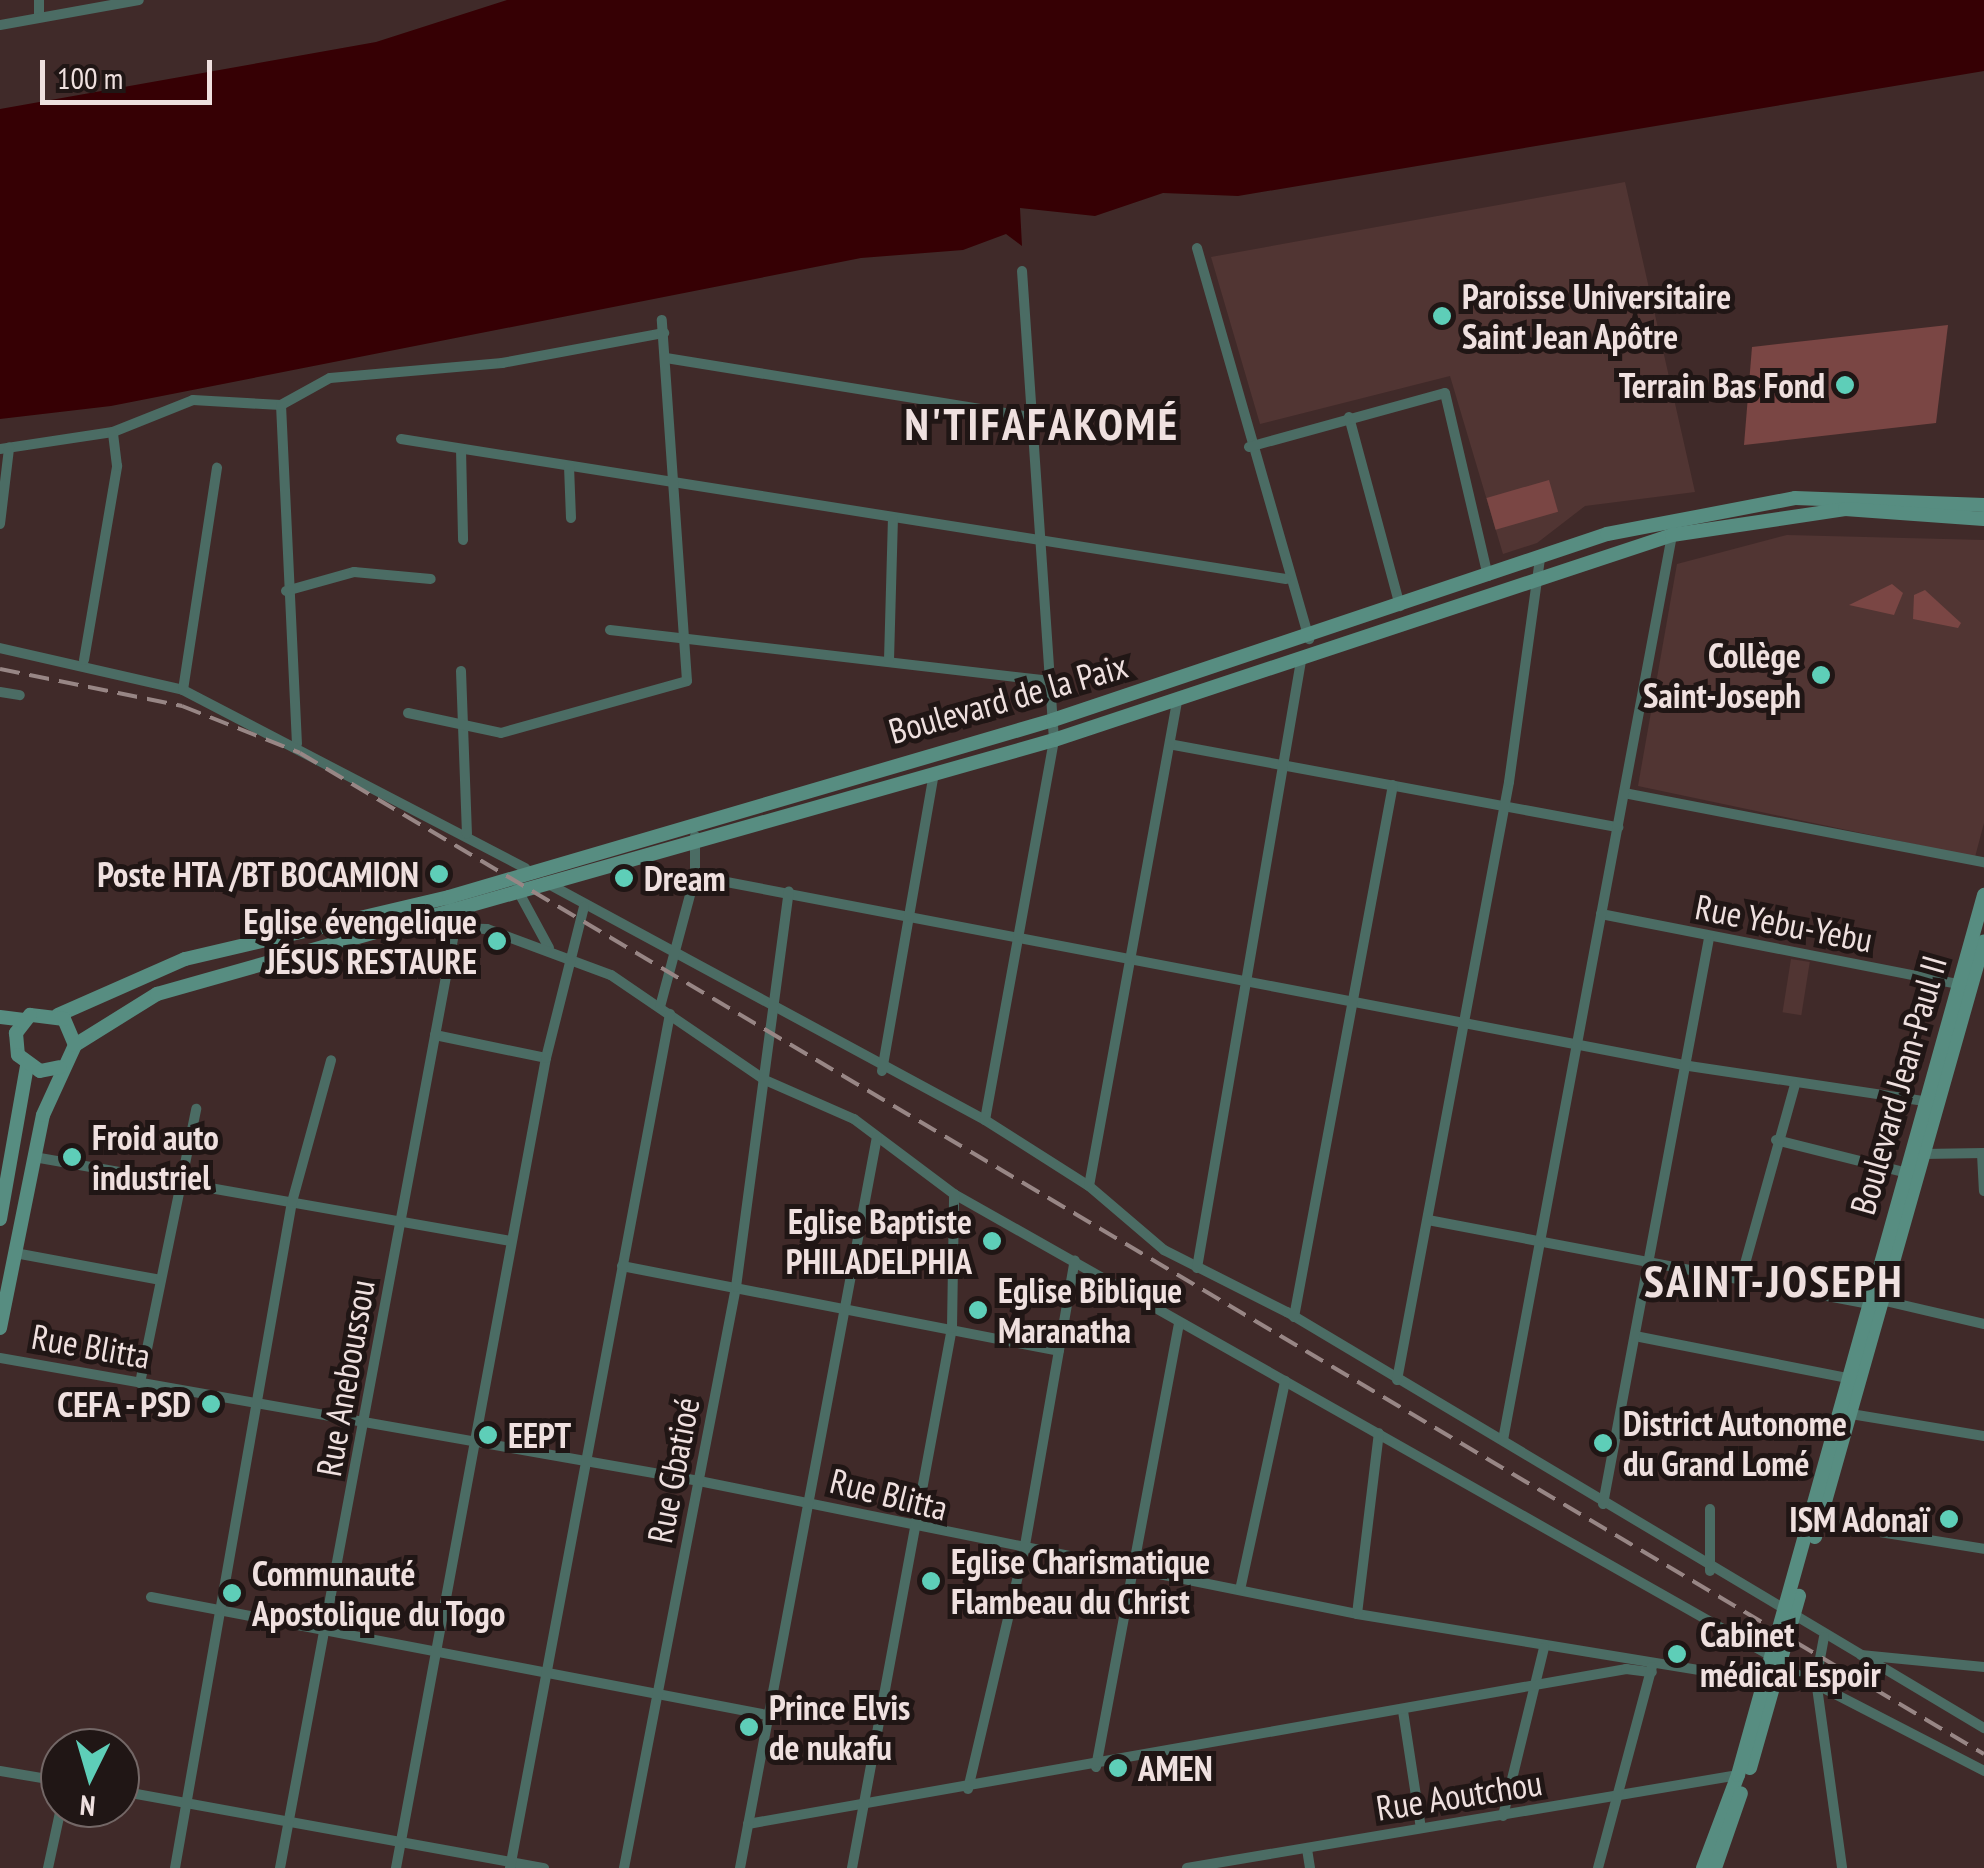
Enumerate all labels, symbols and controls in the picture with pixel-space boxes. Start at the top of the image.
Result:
scale bar [45,40,218,102]
text: 100 m [57,58,123,97]
place label: Paroisse Universitaire Saint Jean Apôtre [1462,275,1731,357]
marker: Paroisse Universitaire Saint Jean Apôtre [1431,305,1453,327]
place label: Terrain Bas Fond [1619,364,1825,406]
marker: Terrain Bas Fond [1834,374,1856,396]
district label: N'TIFAFAKOMÉ [904,397,1180,451]
place label: Collège Saint-Joseph [1643,634,1801,716]
street label: Boulevard de la Paix [884,644,1132,752]
marker: Collège Saint-Joseph [1810,664,1832,686]
place label: Poste HTA /BT BOCAMION [95,853,419,895]
place label: Dream [644,857,726,899]
marker: Poste HTA /BT BOCAMION [428,863,450,885]
marker: Dream [613,867,635,889]
street label: Rue Yebu-Yebu [1692,885,1876,961]
place label: Eglise évengelique JÉSUS RESTAURE [244,900,477,982]
marker: Eglise évengelique JÉSUS RESTAURE [486,930,508,952]
street label: Boulevard Jean-Paul II [1841,951,1955,1219]
place label: Froid auto industriel [92,1116,219,1198]
marker: Froid auto industriel [61,1146,83,1168]
place label: Eglise Baptiste PHILADELPHIA [786,1200,972,1282]
marker: Eglise Baptiste PHILADELPHIA [981,1230,1003,1252]
district label: SAINT-JOSEPH [1644,1254,1904,1308]
place label: Eglise Biblique Maranatha [998,1269,1182,1351]
street label: Rue Aneboussou [307,1276,383,1480]
marker: Eglise Biblique Maranatha [967,1299,989,1321]
street label: Rue Blitta [29,1315,153,1377]
place label: CEFA - PSD [52,1383,191,1425]
marker: CEFA - PSD [200,1393,222,1415]
street label: Rue Gbatioé [638,1394,708,1546]
place label: District Autonome du Grand Lomé [1623,1402,1848,1484]
place label: EEPT [508,1414,571,1456]
marker: EEPT [477,1424,499,1446]
marker: District Autonome du Grand Lomé [1592,1432,1614,1454]
street label: Rue Blitta [826,1459,952,1529]
place label: ISM Adonaï [1788,1498,1929,1540]
marker: ISM Adonaï [1938,1508,1960,1530]
place label: Eglise Charismatique Flambeau du Christ [951,1540,1211,1622]
place label: Communauté Apostolique du Togo [252,1552,506,1634]
marker: Eglise Charismatique Flambeau du Christ [920,1570,942,1592]
marker: Communauté Apostolique du Togo [221,1582,243,1604]
place label: Cabinet médical Espoir [1700,1613,1881,1695]
marker: Cabinet médical Espoir [1664,1641,1690,1667]
place label: Prince Elvis de nukafu [769,1686,910,1768]
marker: Prince Elvis de nukafu [738,1716,760,1738]
north arrow [40,1728,140,1828]
place label: AMEN [1138,1747,1213,1789]
marker: AMEN [1107,1757,1129,1779]
street label: Rue Aoutchou [1373,1761,1545,1829]
text: N [78,1787,97,1825]

